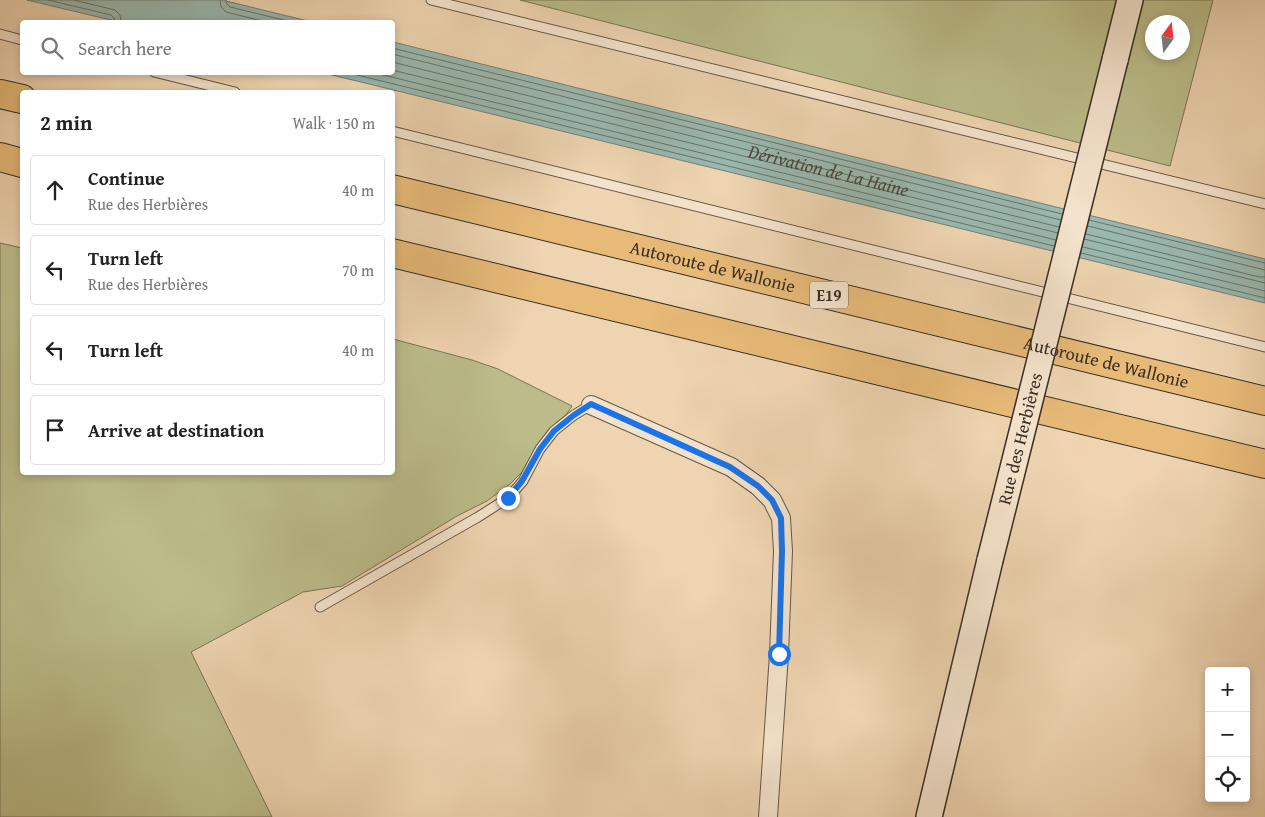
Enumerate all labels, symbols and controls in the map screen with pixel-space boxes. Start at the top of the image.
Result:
north arrow [1145,15,1190,60]
search box [20,20,395,75]
icon: search [38,34,66,62]
text: Search here [78,34,172,62]
text: 2 min [40,107,92,138]
text: Walk · 150 m [292,111,375,135]
water label: Dérivation de La Haine [745,136,912,203]
text: Continue [88,164,165,192]
icon: ahead [41,176,69,204]
text: 40 m [342,178,374,202]
text: Rue des Herbières [88,192,208,216]
street label: Autoroute de Wallonie [627,233,798,299]
text: Turn left [88,244,163,272]
icon: left [41,256,69,284]
text: 70 m [342,258,374,282]
text: Rue des Herbières [88,272,208,296]
road number: E19 [810,282,848,308]
street label: Autoroute de Wallonie [1021,329,1192,395]
icon: left [41,336,69,364]
text: Turn left [88,336,163,364]
text: 40 m [342,338,374,362]
street label: Rue des Herbières [990,370,1049,507]
icon: arrive [41,416,69,444]
text: Arrive at destination [88,416,264,444]
route end [497,487,520,510]
route start [768,643,791,666]
map controls [1205,667,1250,802]
button: + [1205,667,1250,712]
button: − [1205,712,1250,757]
button: locate [1205,757,1250,802]

